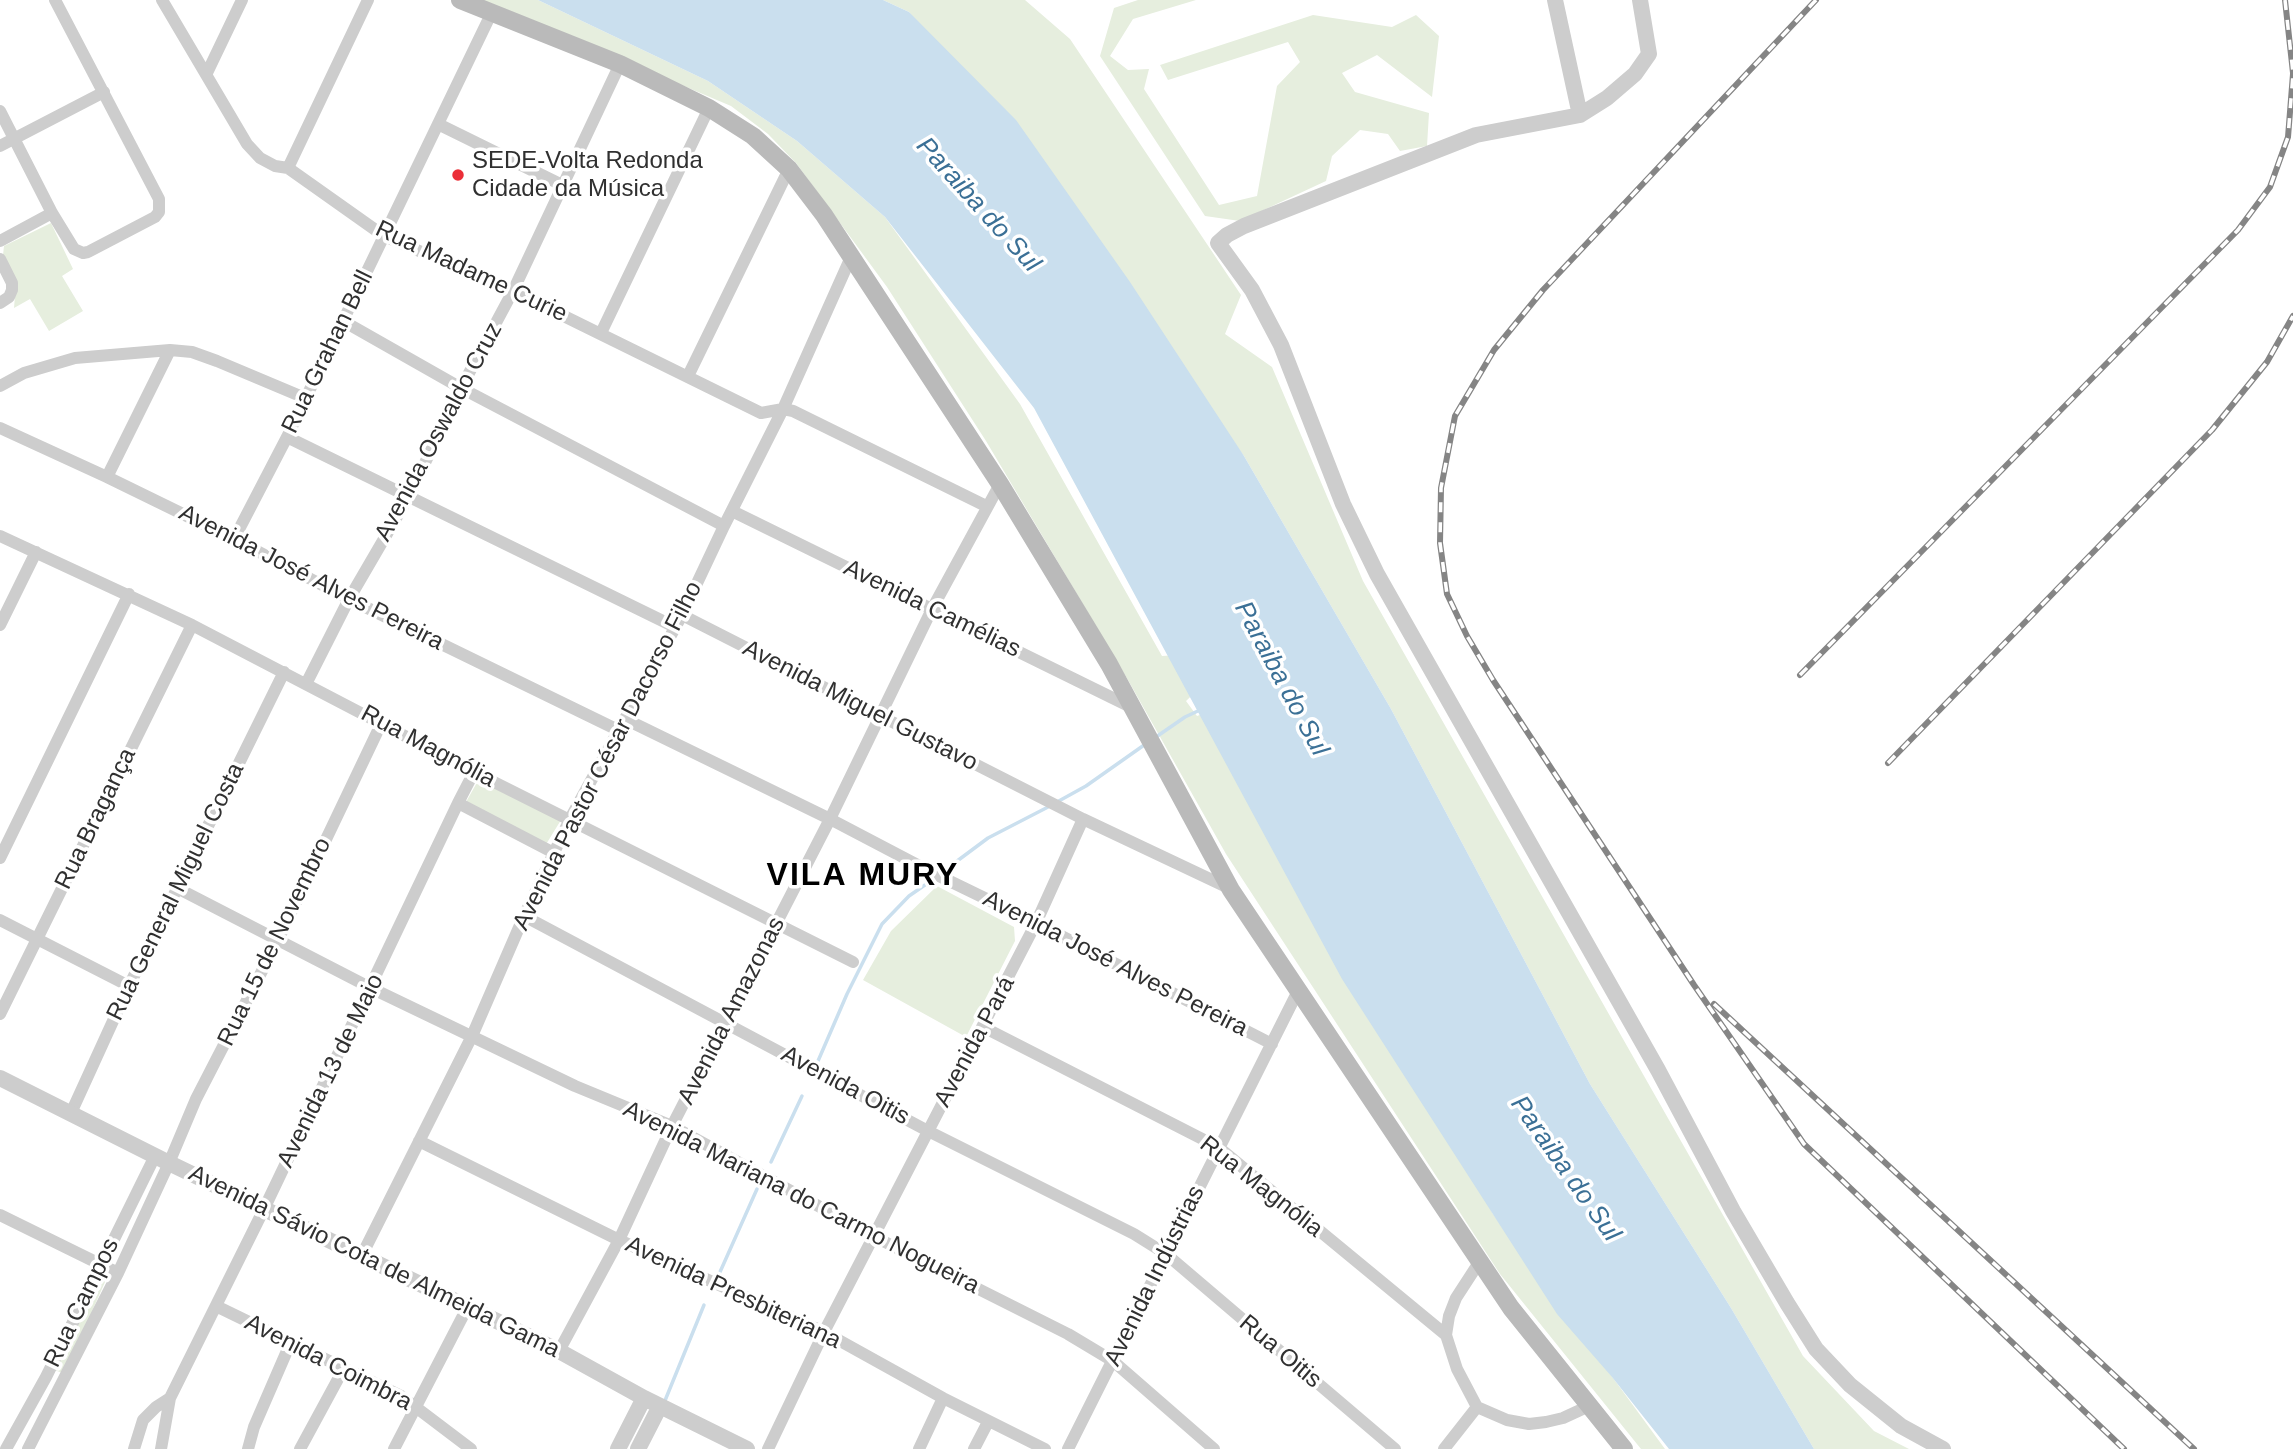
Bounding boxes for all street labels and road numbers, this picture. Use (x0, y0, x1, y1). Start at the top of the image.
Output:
street label: Rua Madame Curie (371, 215, 571, 329)
street label: Rua Grahan Bell (276, 266, 380, 438)
street label: Avenida Oswaldo Cruz (369, 318, 509, 546)
street label: Avenida José Alves Pereira (174, 499, 448, 657)
street label: Avenida Camélias (839, 554, 1025, 664)
street label: Avenida Pastor César Dacorso Filho (507, 577, 709, 935)
street label: Avenida Miguel Gustavo (738, 634, 982, 778)
street label: Rua Magnólia (356, 700, 500, 794)
street label: Rua Bragança (49, 744, 143, 894)
street label: Rua General Miguel Costa (101, 759, 251, 1025)
street label: Rua 15 de Novembro (212, 833, 338, 1051)
street label: Avenida José Alves Pereira (978, 885, 1252, 1043)
street label: Avenida Amazonas (672, 913, 792, 1109)
street label: Avenida 13 de Maio (272, 970, 390, 1172)
street label: Avenida Pará (929, 972, 1021, 1112)
street label: Avenida Oitis (776, 1040, 914, 1132)
street label: Avenida Mariana do Carmo Nogueira (618, 1095, 984, 1301)
street label: Rua Magnólia (1194, 1130, 1328, 1244)
street label: Avenida Sávio Cota de Almeida Gama (184, 1159, 564, 1365)
street label: Avenida Indústrias (1099, 1181, 1211, 1371)
street label: Avenida Presbiteriana (621, 1230, 845, 1356)
street label: Rua Campos (38, 1234, 126, 1372)
street label: Avenida Coimbra (240, 1308, 416, 1418)
street label: Rua Oitis (1233, 1309, 1327, 1395)

